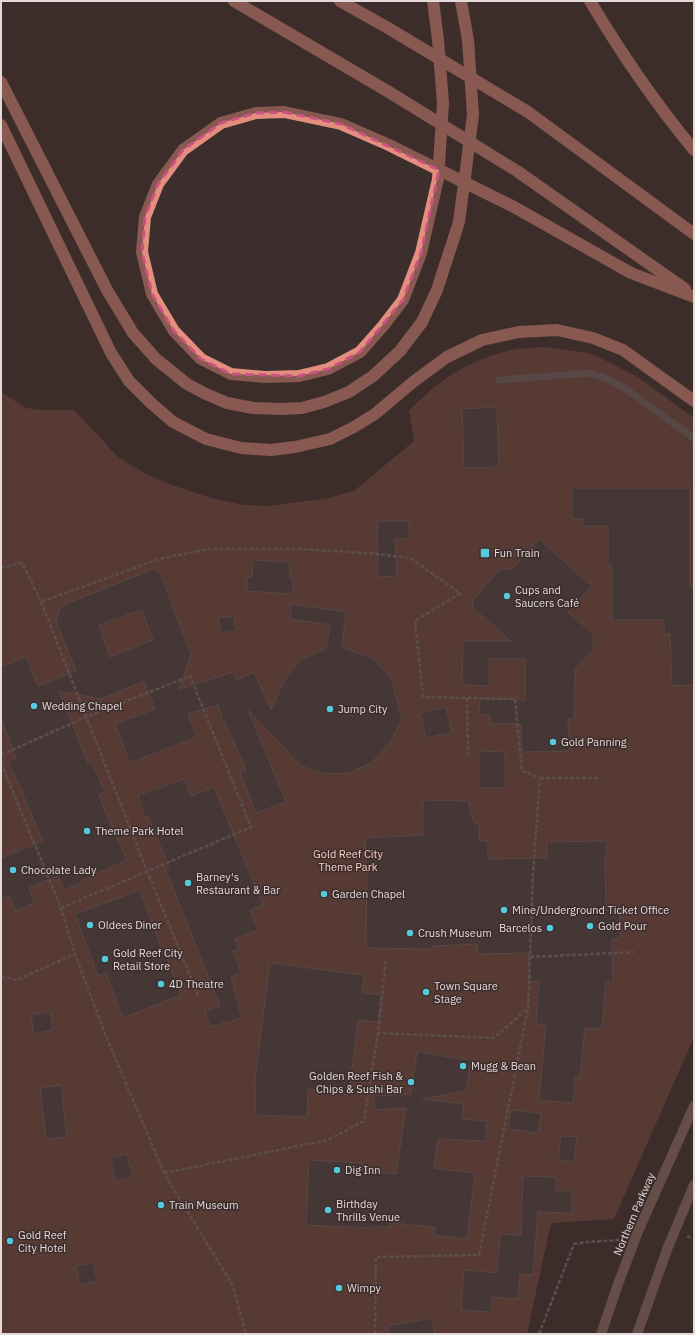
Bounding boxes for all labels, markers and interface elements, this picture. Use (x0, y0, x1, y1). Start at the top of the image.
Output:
place label: Fun Train (494, 546, 540, 560)
marker: Fun Train (479, 547, 491, 559)
place label: Cups and Saucers Café (515, 583, 579, 610)
marker: Cups and Saucers Café (502, 591, 512, 601)
place label: Wedding Chapel (42, 699, 122, 713)
marker: Wedding Chapel (29, 701, 39, 711)
place label: Jump City (338, 702, 388, 716)
marker: Jump City (325, 704, 335, 714)
place label: Gold Panning (561, 735, 627, 749)
marker: Gold Panning (548, 737, 558, 747)
place label: Theme Park Hotel (95, 824, 183, 838)
marker: Theme Park Hotel (82, 826, 92, 836)
park label: Gold Reef City Theme Park (313, 847, 383, 874)
place label: Chocolate Lady (21, 863, 97, 877)
marker: Chocolate Lady (8, 865, 18, 875)
place label: Barney's Restaurant & Bar (196, 870, 280, 897)
marker: Barney's Restaurant & Bar (183, 878, 193, 888)
place label: Garden Chapel (332, 887, 405, 901)
marker: Garden Chapel (319, 889, 329, 899)
place label: Mine/Underground Ticket Office (512, 903, 669, 917)
marker: Mine/Underground Ticket Office (499, 905, 509, 915)
place label: Oldees Diner (98, 918, 162, 932)
place label: Gold Pour (598, 919, 647, 933)
marker: Oldees Diner (85, 920, 95, 930)
place label: Barcelos (499, 921, 542, 935)
marker: Gold Pour (585, 921, 595, 931)
marker: Barcelos (545, 923, 555, 933)
place label: Crush Museum (418, 926, 492, 940)
marker: Crush Museum (405, 928, 415, 938)
place label: Gold Reef City Retail Store (113, 946, 183, 973)
marker: Gold Reef City Retail Store (100, 954, 110, 964)
place label: 4D Theatre (169, 977, 224, 991)
marker: 4D Theatre (156, 979, 166, 989)
place label: Town Square Stage (434, 979, 498, 1006)
marker: Town Square Stage (421, 987, 431, 997)
place label: Mugg & Bean (471, 1059, 536, 1073)
marker: Mugg & Bean (458, 1061, 468, 1071)
place label: Golden Reef Fish & Chips & Sushi Bar (309, 1069, 403, 1096)
marker: Golden Reef Fish & Chips & Sushi Bar (406, 1077, 416, 1087)
place label: Dig Inn (345, 1163, 380, 1177)
marker: Dig Inn (332, 1165, 342, 1175)
street label: Northern Parkway (610, 1170, 658, 1258)
place label: Birthday Thrills Venue (336, 1197, 400, 1224)
place label: Train Museum (169, 1198, 239, 1212)
marker: Train Museum (156, 1200, 166, 1210)
marker: Birthday Thrills Venue (323, 1205, 333, 1215)
place label: Gold Reef City Hotel (18, 1228, 67, 1255)
marker: Gold Reef City Hotel (5, 1236, 15, 1246)
place label: Wimpy (347, 1281, 381, 1295)
marker: Wimpy (334, 1283, 344, 1293)

